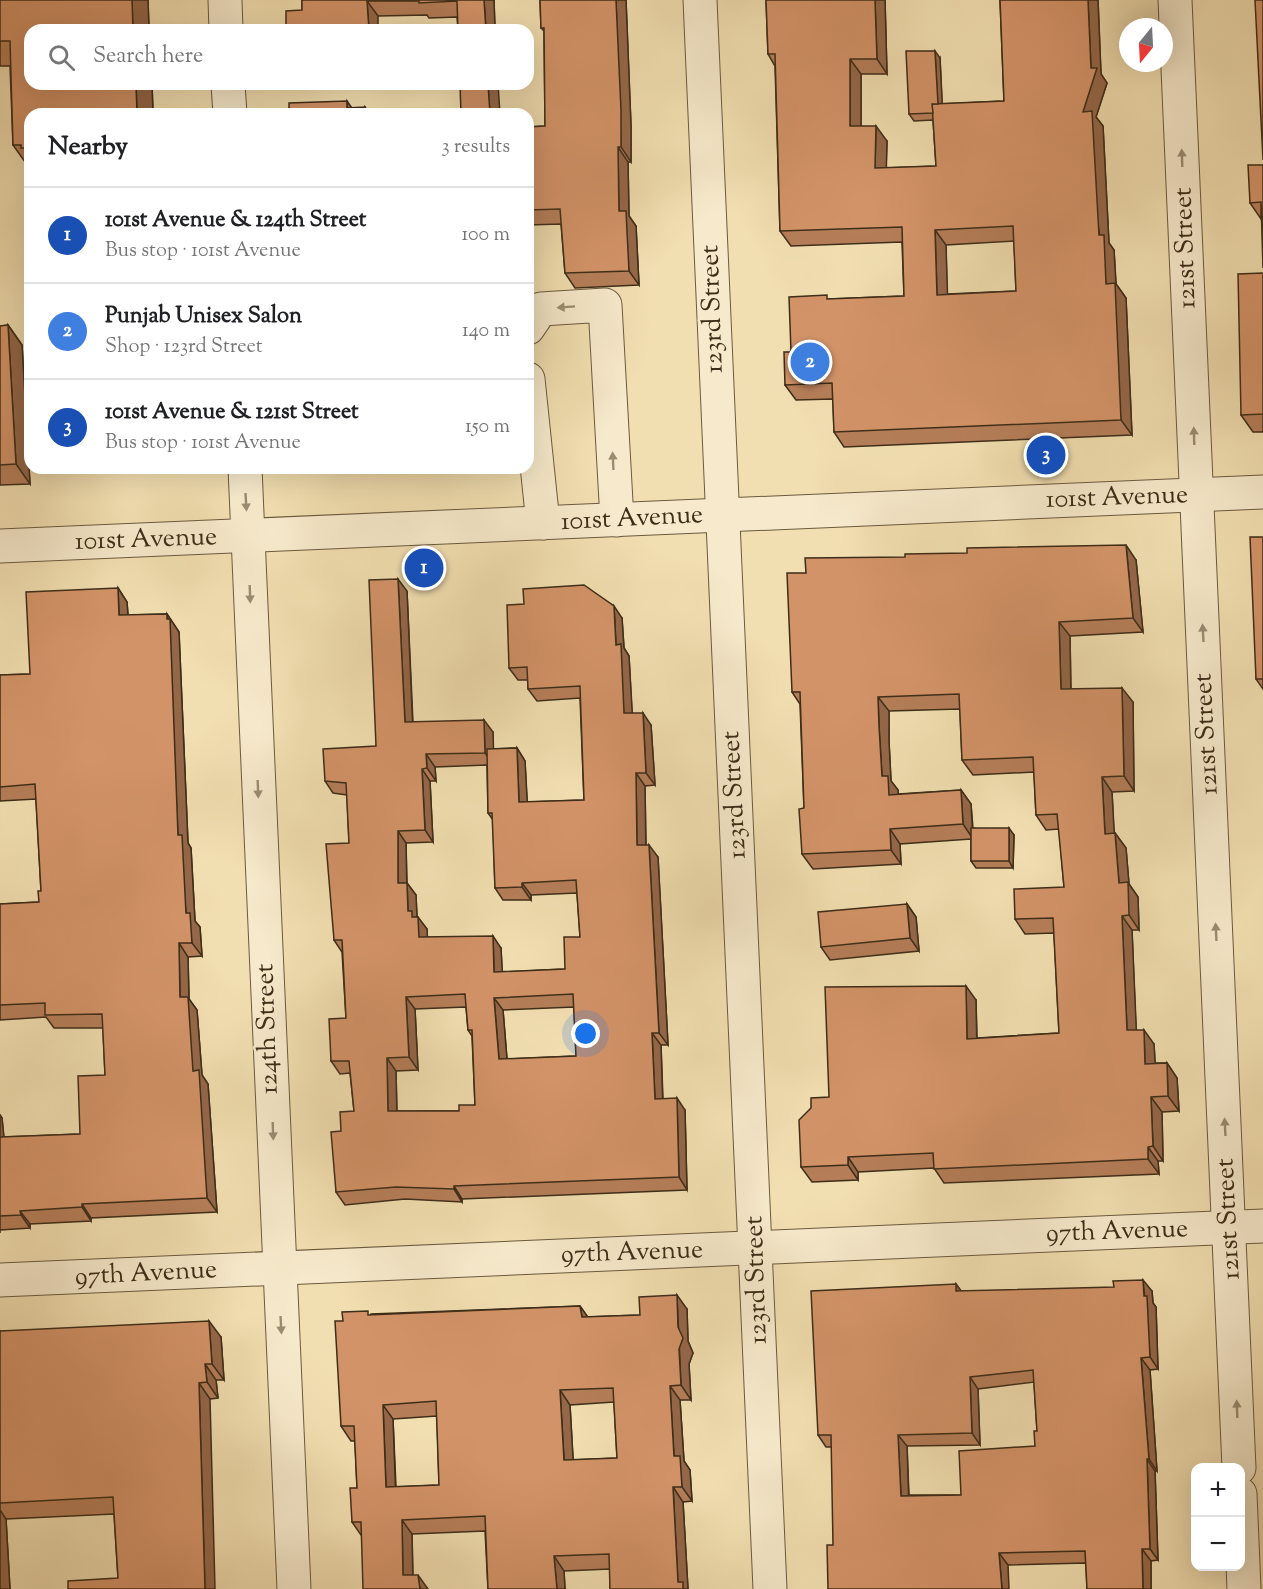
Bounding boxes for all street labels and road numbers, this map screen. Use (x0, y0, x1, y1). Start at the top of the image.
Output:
street label: 121st Street (1165, 186, 1207, 309)
street label: 123rd Street (692, 244, 734, 374)
street label: 101st Avenue (1045, 477, 1189, 519)
street label: 101st Avenue (560, 497, 704, 541)
street label: 101st Avenue (74, 519, 218, 561)
street label: 121st Street (1185, 672, 1229, 796)
street label: 123rd Street (713, 730, 757, 860)
street label: 124th Street (247, 963, 289, 1095)
street label: 121st Street (1207, 1157, 1251, 1281)
street label: 97th Avenue (1045, 1211, 1189, 1253)
street label: 123rd Street (736, 1215, 778, 1345)
street label: 97th Avenue (560, 1232, 704, 1274)
street label: 97th Avenue (74, 1252, 218, 1296)

